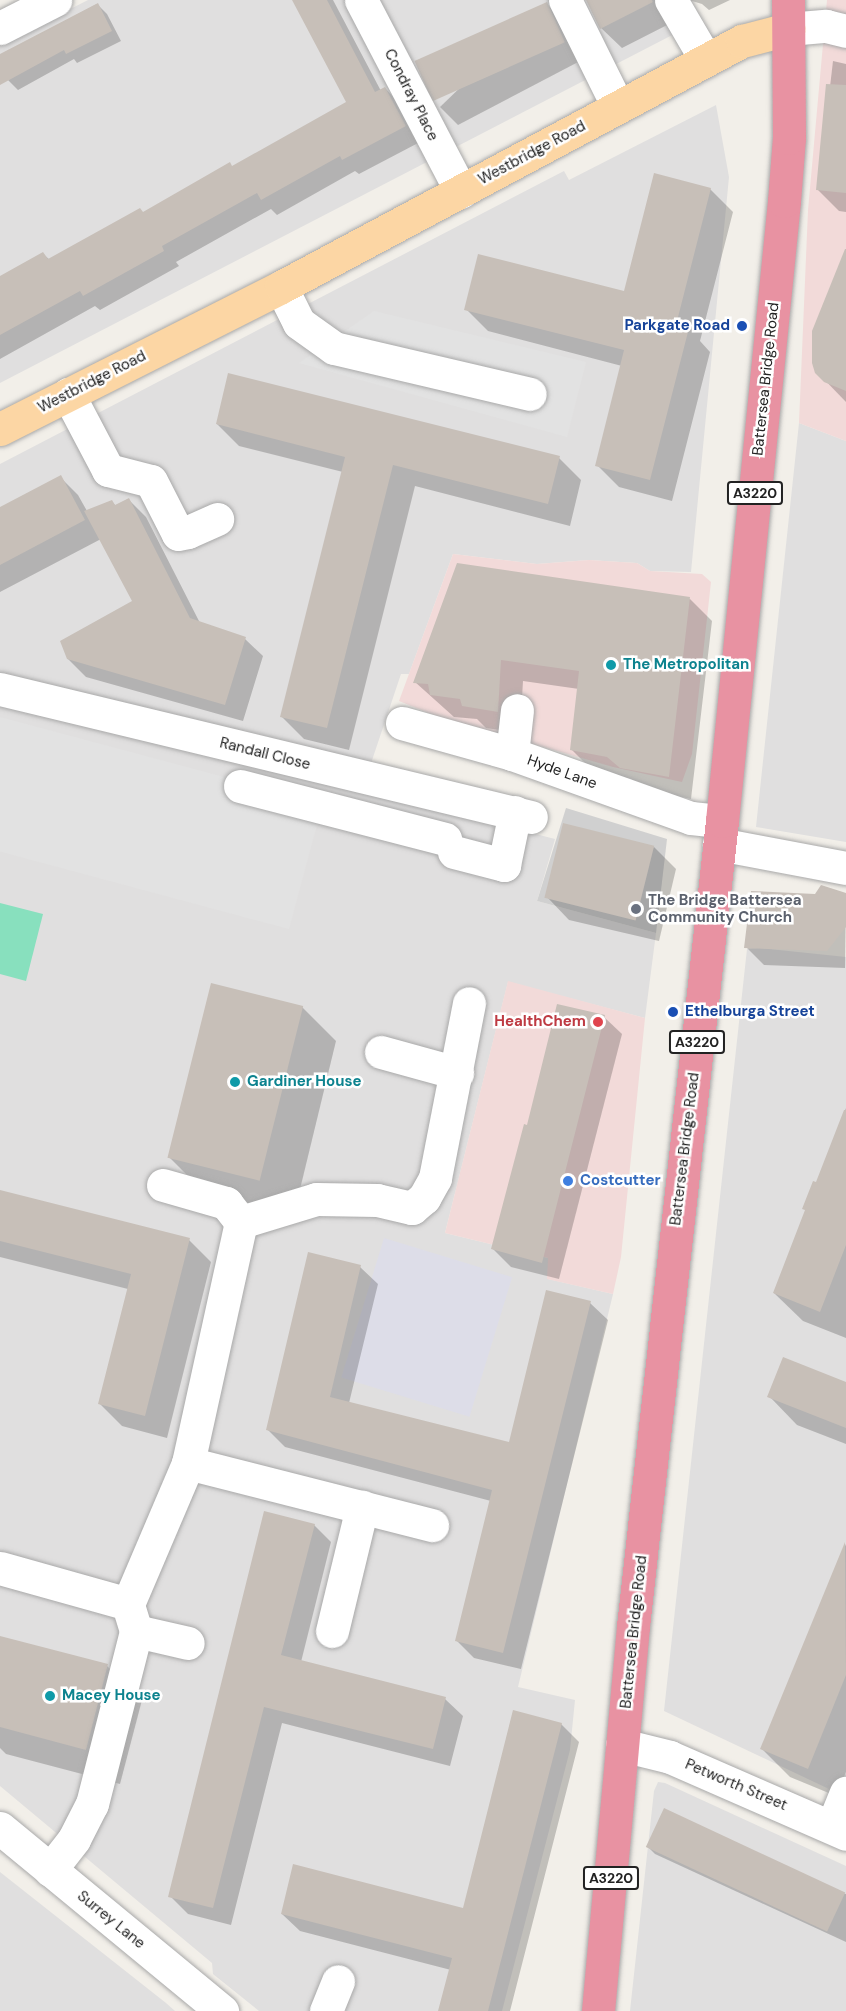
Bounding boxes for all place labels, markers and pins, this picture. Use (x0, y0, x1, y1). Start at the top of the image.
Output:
place label: Parkgate Road (624, 317, 730, 335)
marker: Parkgate Road (735, 319, 749, 333)
place label: The Metropolitan (623, 656, 749, 674)
marker: The Metropolitan (604, 658, 618, 672)
place label: The Bridge Battersea Community Church (648, 891, 802, 926)
marker: The Bridge Battersea Community Church (629, 902, 643, 916)
place label: Ethelburga Street (685, 1003, 815, 1021)
marker: Ethelburga Street (666, 1005, 680, 1019)
place label: HealthChem (494, 1013, 586, 1031)
marker: HealthChem (591, 1015, 605, 1029)
place label: Gardiner House (247, 1073, 361, 1091)
marker: Gardiner House (228, 1075, 242, 1089)
place label: Costcutter (580, 1172, 661, 1190)
marker: Costcutter (561, 1174, 575, 1188)
place label: Macey House (62, 1687, 161, 1705)
marker: Macey House (43, 1689, 57, 1703)

